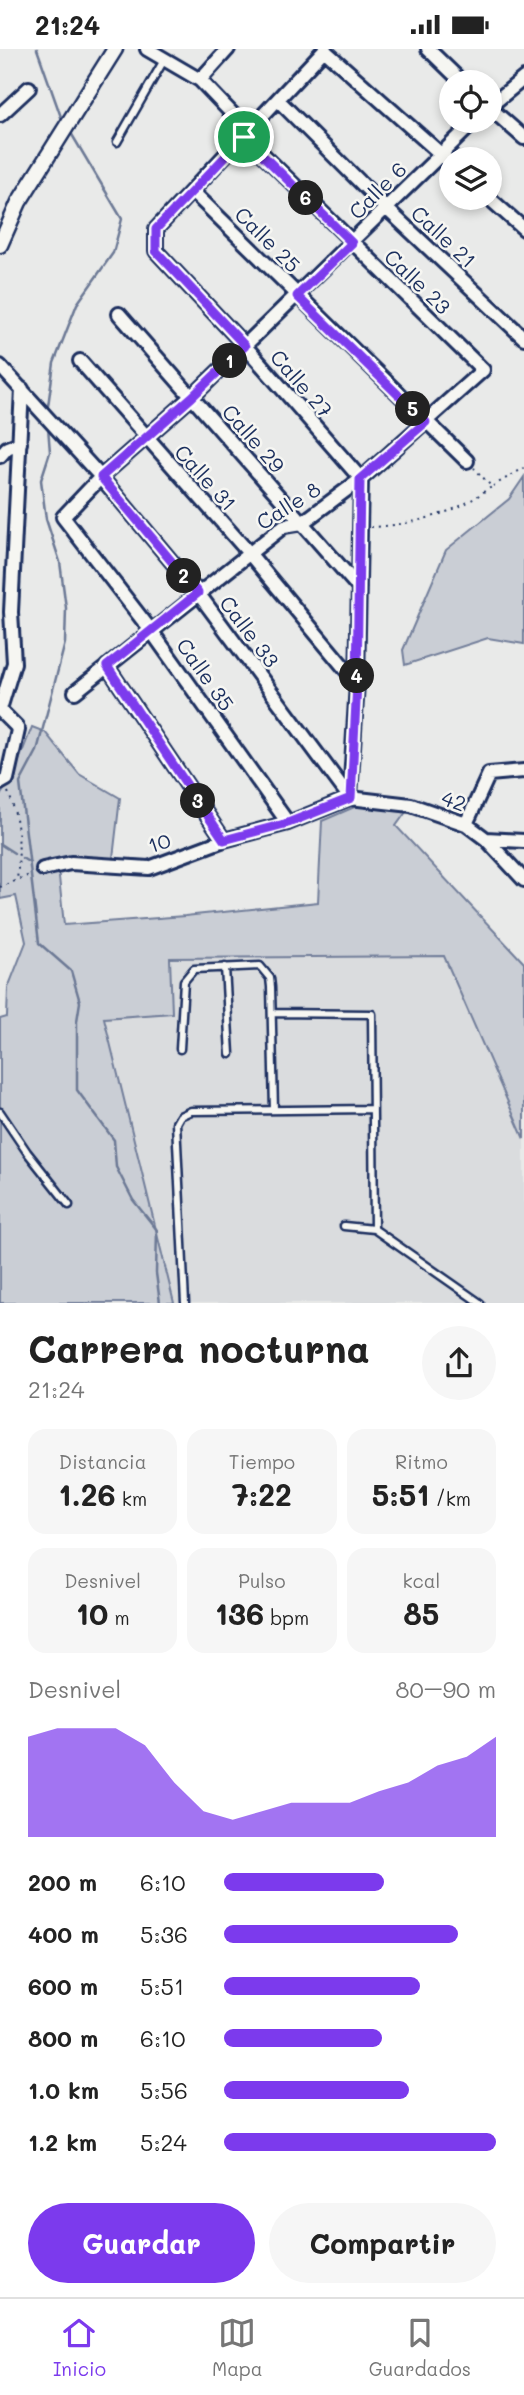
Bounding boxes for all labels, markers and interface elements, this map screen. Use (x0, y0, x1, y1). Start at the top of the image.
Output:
text: 21:24 (35, 8, 100, 42)
map controls (439, 70, 502, 210)
button: locate (439, 70, 502, 133)
pin (214, 107, 274, 167)
icon: arrive (225, 118, 263, 156)
button: layers (439, 147, 502, 210)
street label: Calle 6 (342, 155, 412, 225)
pin: 6 (288, 181, 324, 215)
text: 6 (300, 185, 311, 210)
street label: Calle 21 (406, 199, 482, 273)
street label: Calle 25 (229, 200, 307, 278)
street label: Calle 23 (379, 243, 457, 319)
pin: 1 (212, 343, 247, 379)
street label: Calle 27 (265, 343, 339, 423)
text: 1 (225, 348, 234, 373)
pin: 5 (396, 391, 430, 427)
text: 5 (407, 396, 418, 421)
street label: Calle 29 (217, 398, 291, 478)
street label: Calle 31 (169, 438, 243, 516)
street label: Calle 8 (251, 475, 325, 535)
pin: 2 (166, 559, 202, 593)
text: 2 (178, 563, 189, 588)
street label: Calle 33 (214, 590, 286, 672)
street label: Calle 35 (171, 632, 241, 716)
pin: 4 (340, 659, 374, 693)
text: 4 (350, 663, 363, 688)
pin: 3 (180, 783, 216, 819)
street label: 42 (438, 783, 470, 817)
text: 3 (192, 788, 203, 813)
street label: 10 (144, 826, 174, 858)
text: Carrera nocturna (28, 1323, 370, 1373)
button: share (422, 1326, 496, 1400)
text: 21:24 (28, 1374, 85, 1404)
text: Distancia (59, 1449, 146, 1474)
text: Tiempo (229, 1449, 295, 1474)
text: Ritmo (395, 1449, 448, 1474)
text: 1.26 (58, 1474, 116, 1514)
text: 7:22 (232, 1474, 292, 1514)
text: 5:51 (372, 1474, 430, 1514)
text: km (116, 1486, 147, 1511)
text: /km (430, 1486, 471, 1511)
text: Desnivel (64, 1568, 141, 1593)
text: Pulso (238, 1568, 286, 1593)
text: kcal (402, 1568, 440, 1593)
text: 10 (76, 1593, 108, 1633)
text: 136 (215, 1593, 264, 1633)
text: 85 (403, 1593, 439, 1633)
text: m (108, 1605, 130, 1630)
text: bpm (264, 1605, 309, 1630)
text: Desnivel (28, 1674, 121, 1704)
text: 80–90 m (396, 1674, 496, 1704)
text: 200 m (28, 1867, 97, 1897)
text: 6:10 (140, 1867, 186, 1897)
text: 400 m (28, 1919, 99, 1949)
text: 5:36 (140, 1919, 188, 1949)
text: 600 m (28, 1971, 98, 2001)
text: 5:51 (140, 1971, 184, 2001)
text: 800 m (28, 2023, 98, 2053)
text: 6:10 (140, 2023, 186, 2053)
text: 1.0 km (28, 2075, 99, 2105)
text: 5:56 (140, 2075, 188, 2105)
text: 1.2 km (28, 2127, 97, 2157)
text: 5:24 (140, 2127, 187, 2157)
button: Guardar (28, 2203, 255, 2283)
button: Compartir (269, 2203, 496, 2283)
tab: Inicio (53, 2314, 106, 2381)
tab: Mapa (212, 2314, 263, 2381)
tab: Guardados (369, 2314, 471, 2381)

